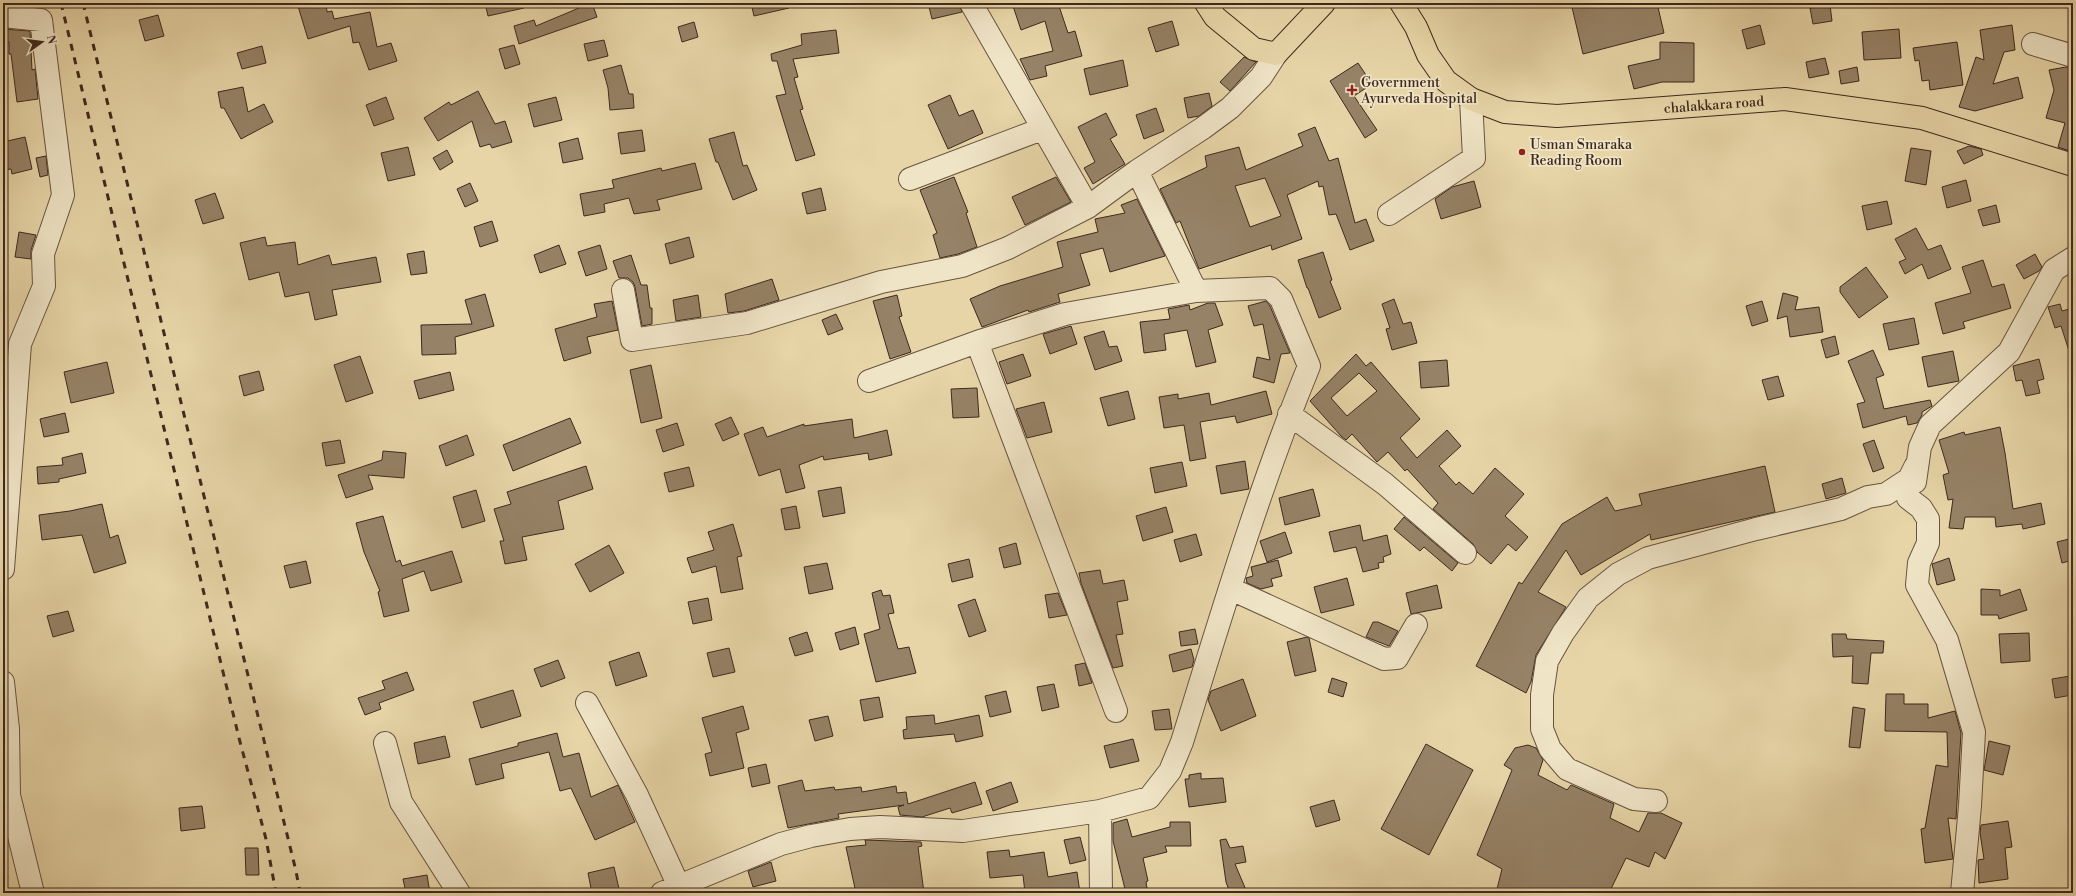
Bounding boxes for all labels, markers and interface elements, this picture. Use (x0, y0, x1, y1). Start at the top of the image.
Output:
north arrow (22, 22, 62, 62)
text: N (43, 34, 59, 46)
place label: Government Ayurveda Hospital (1360, 74, 1477, 108)
marker: Government Ayurveda Hospital (1346, 84, 1358, 96)
street label: chalakkara road (1663, 93, 1765, 118)
place label: Usman Smaraka Reading Room (1530, 136, 1633, 170)
marker: Usman Smaraka Reading Room (1517, 147, 1527, 157)

